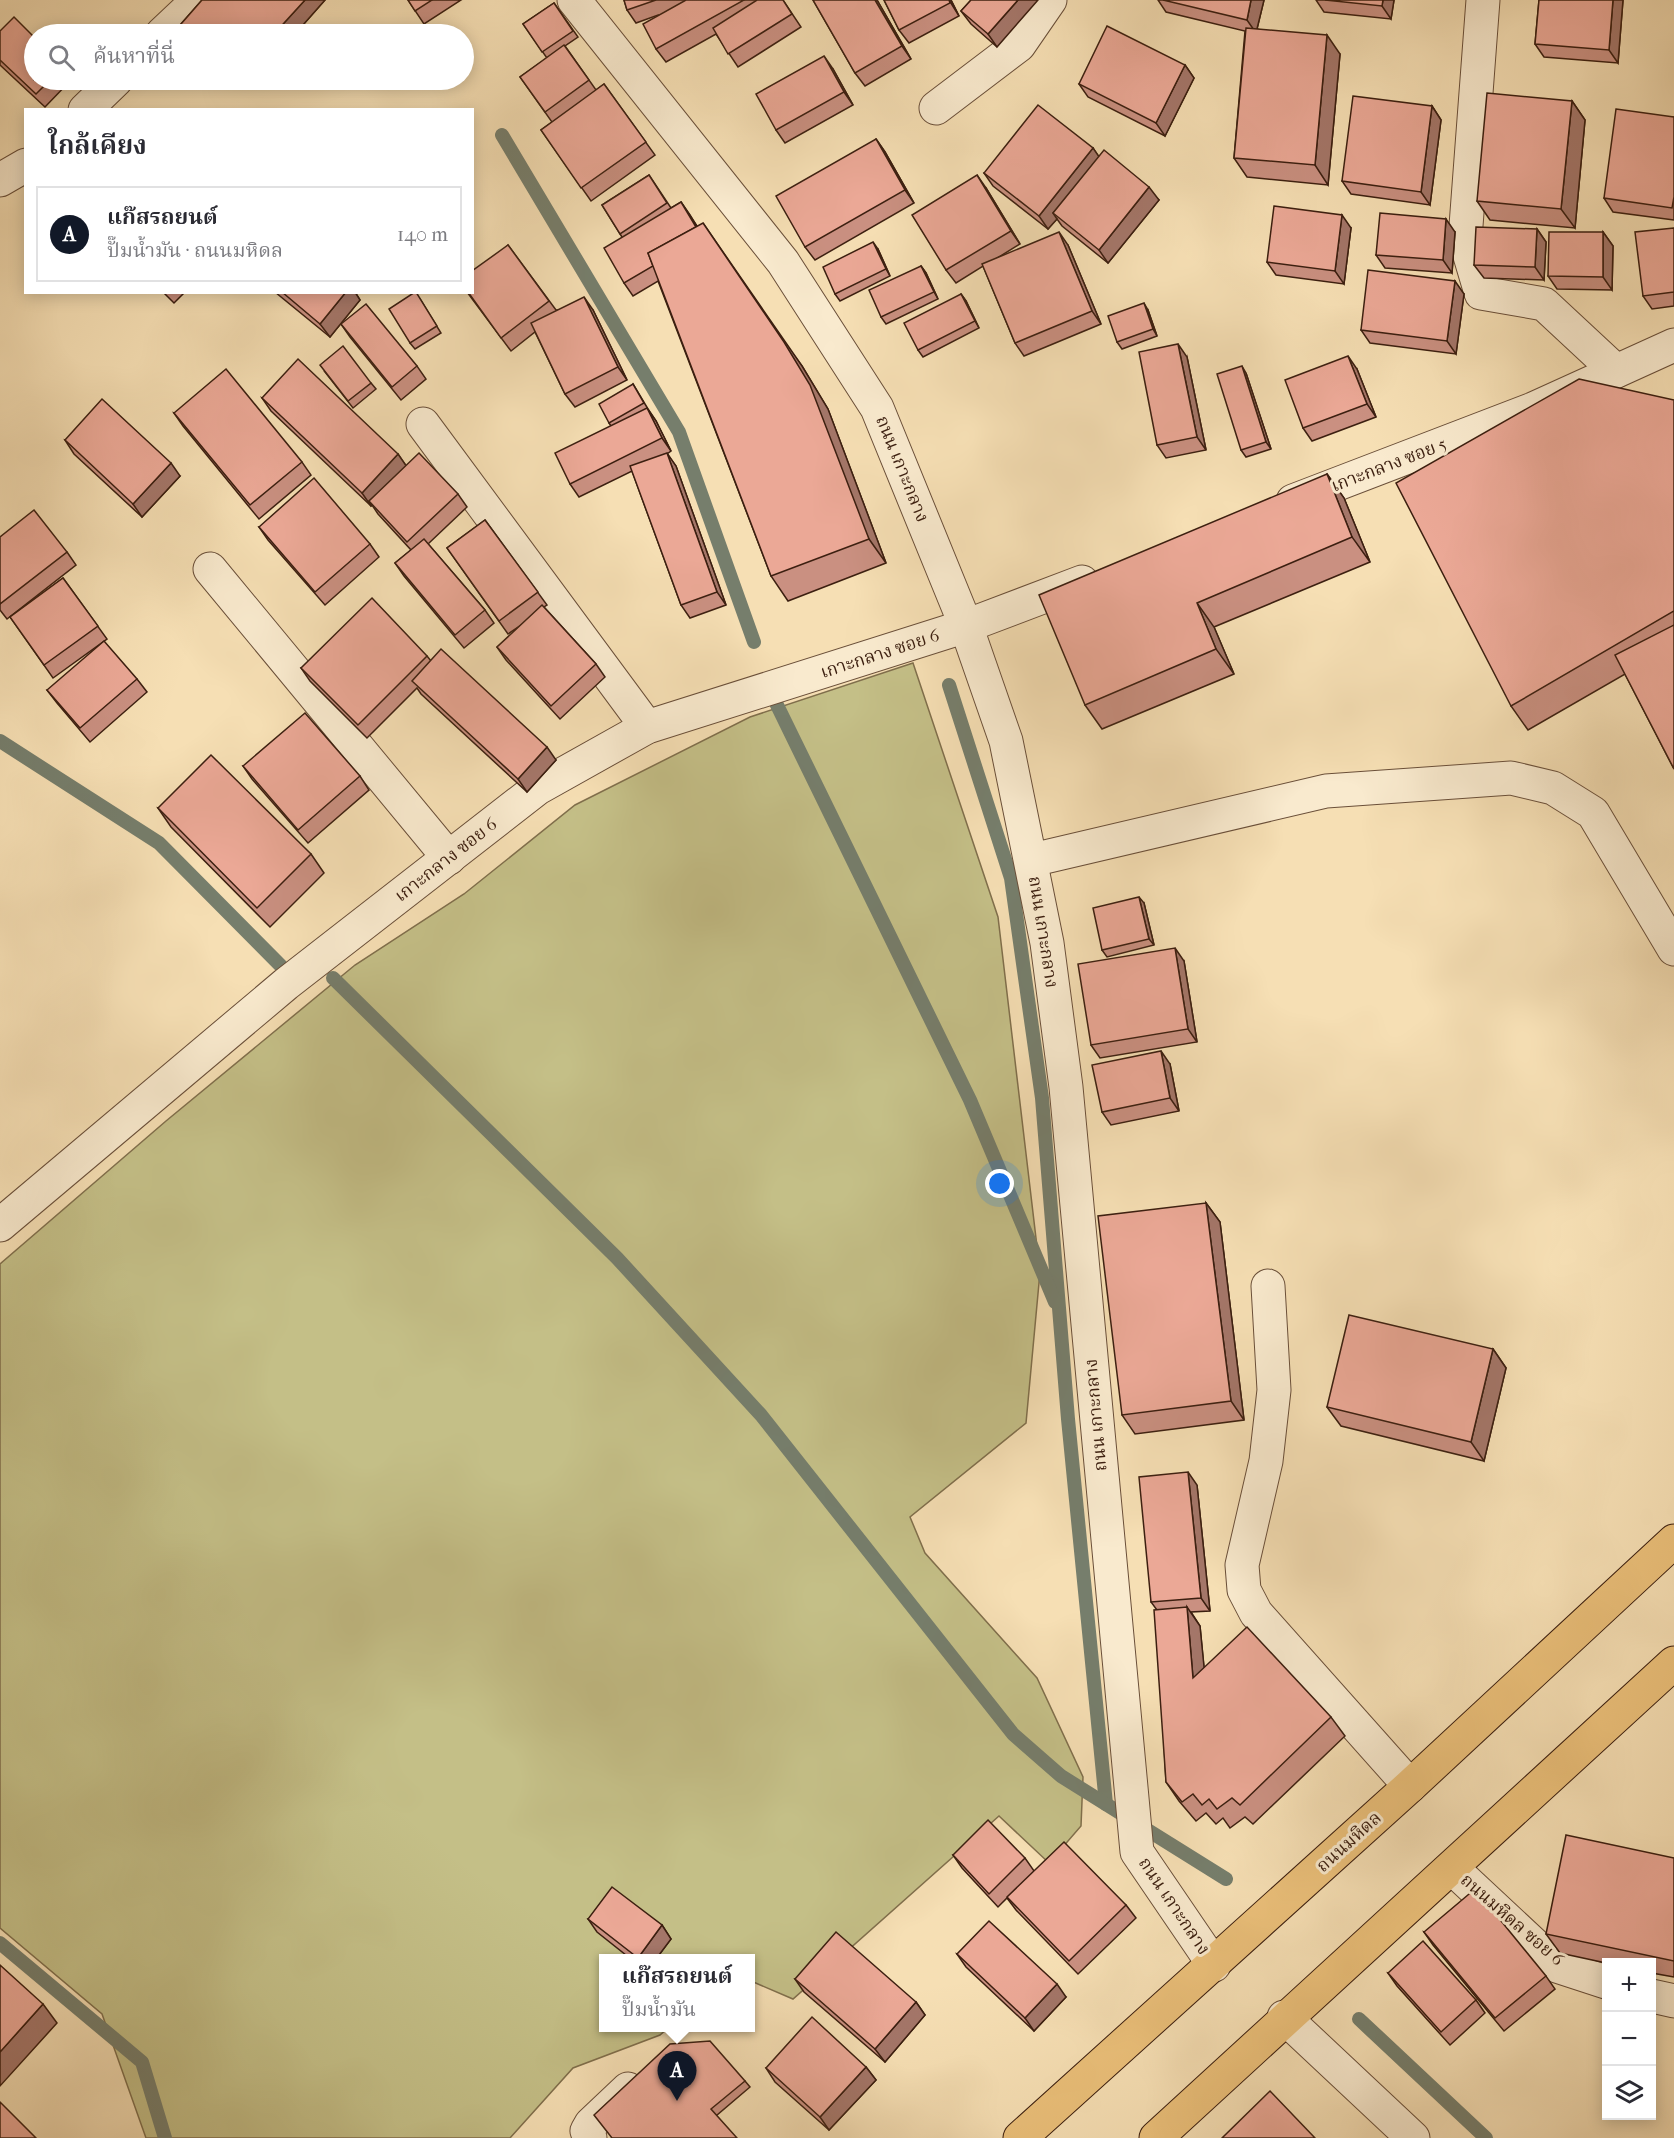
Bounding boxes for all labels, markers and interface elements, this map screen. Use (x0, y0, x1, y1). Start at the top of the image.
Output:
search box (24, 24, 474, 90)
icon: search (45, 41, 78, 74)
text: ค้นหาที่นี่ (93, 43, 175, 69)
text: ใกล้เคียง (48, 130, 147, 161)
text: แก๊สรถยนต์ (107, 204, 218, 230)
text: A (63, 223, 76, 246)
text: 140 m (397, 223, 448, 246)
text: ปั๊มน้ำมัน · ถนนมหิดล (107, 239, 283, 262)
street label: ถนน เกาะกลาง (871, 413, 933, 525)
street label: เกาะกลาง ซอย 5 (1328, 433, 1450, 497)
street label: เกาะกลาง ซอย 6 (818, 625, 942, 683)
street label: เกาะกลาง ซอย 6 (391, 813, 501, 906)
street label: ถนน เกาะกลาง (1024, 875, 1062, 989)
your location (985, 1169, 1014, 1198)
street label: ถนน เกาะกลาง (1081, 1358, 1111, 1472)
street label: ถนนมหิดล (1312, 1807, 1386, 1877)
street label: ถนน เกาะกลาง (1134, 1853, 1214, 1959)
street label: ถนนมหิดล ซอย 6 (1456, 1870, 1568, 1971)
popup (599, 1954, 755, 2032)
map controls (1602, 1958, 1656, 2120)
button: + (1602, 1958, 1656, 2012)
text: แก๊สรถยนต์ (622, 1963, 732, 1989)
text: ปั๊มน้ำมัน (622, 1998, 696, 2021)
button: − (1602, 2012, 1656, 2066)
pin: A (658, 2052, 696, 2101)
button: layers (1602, 2066, 1656, 2120)

